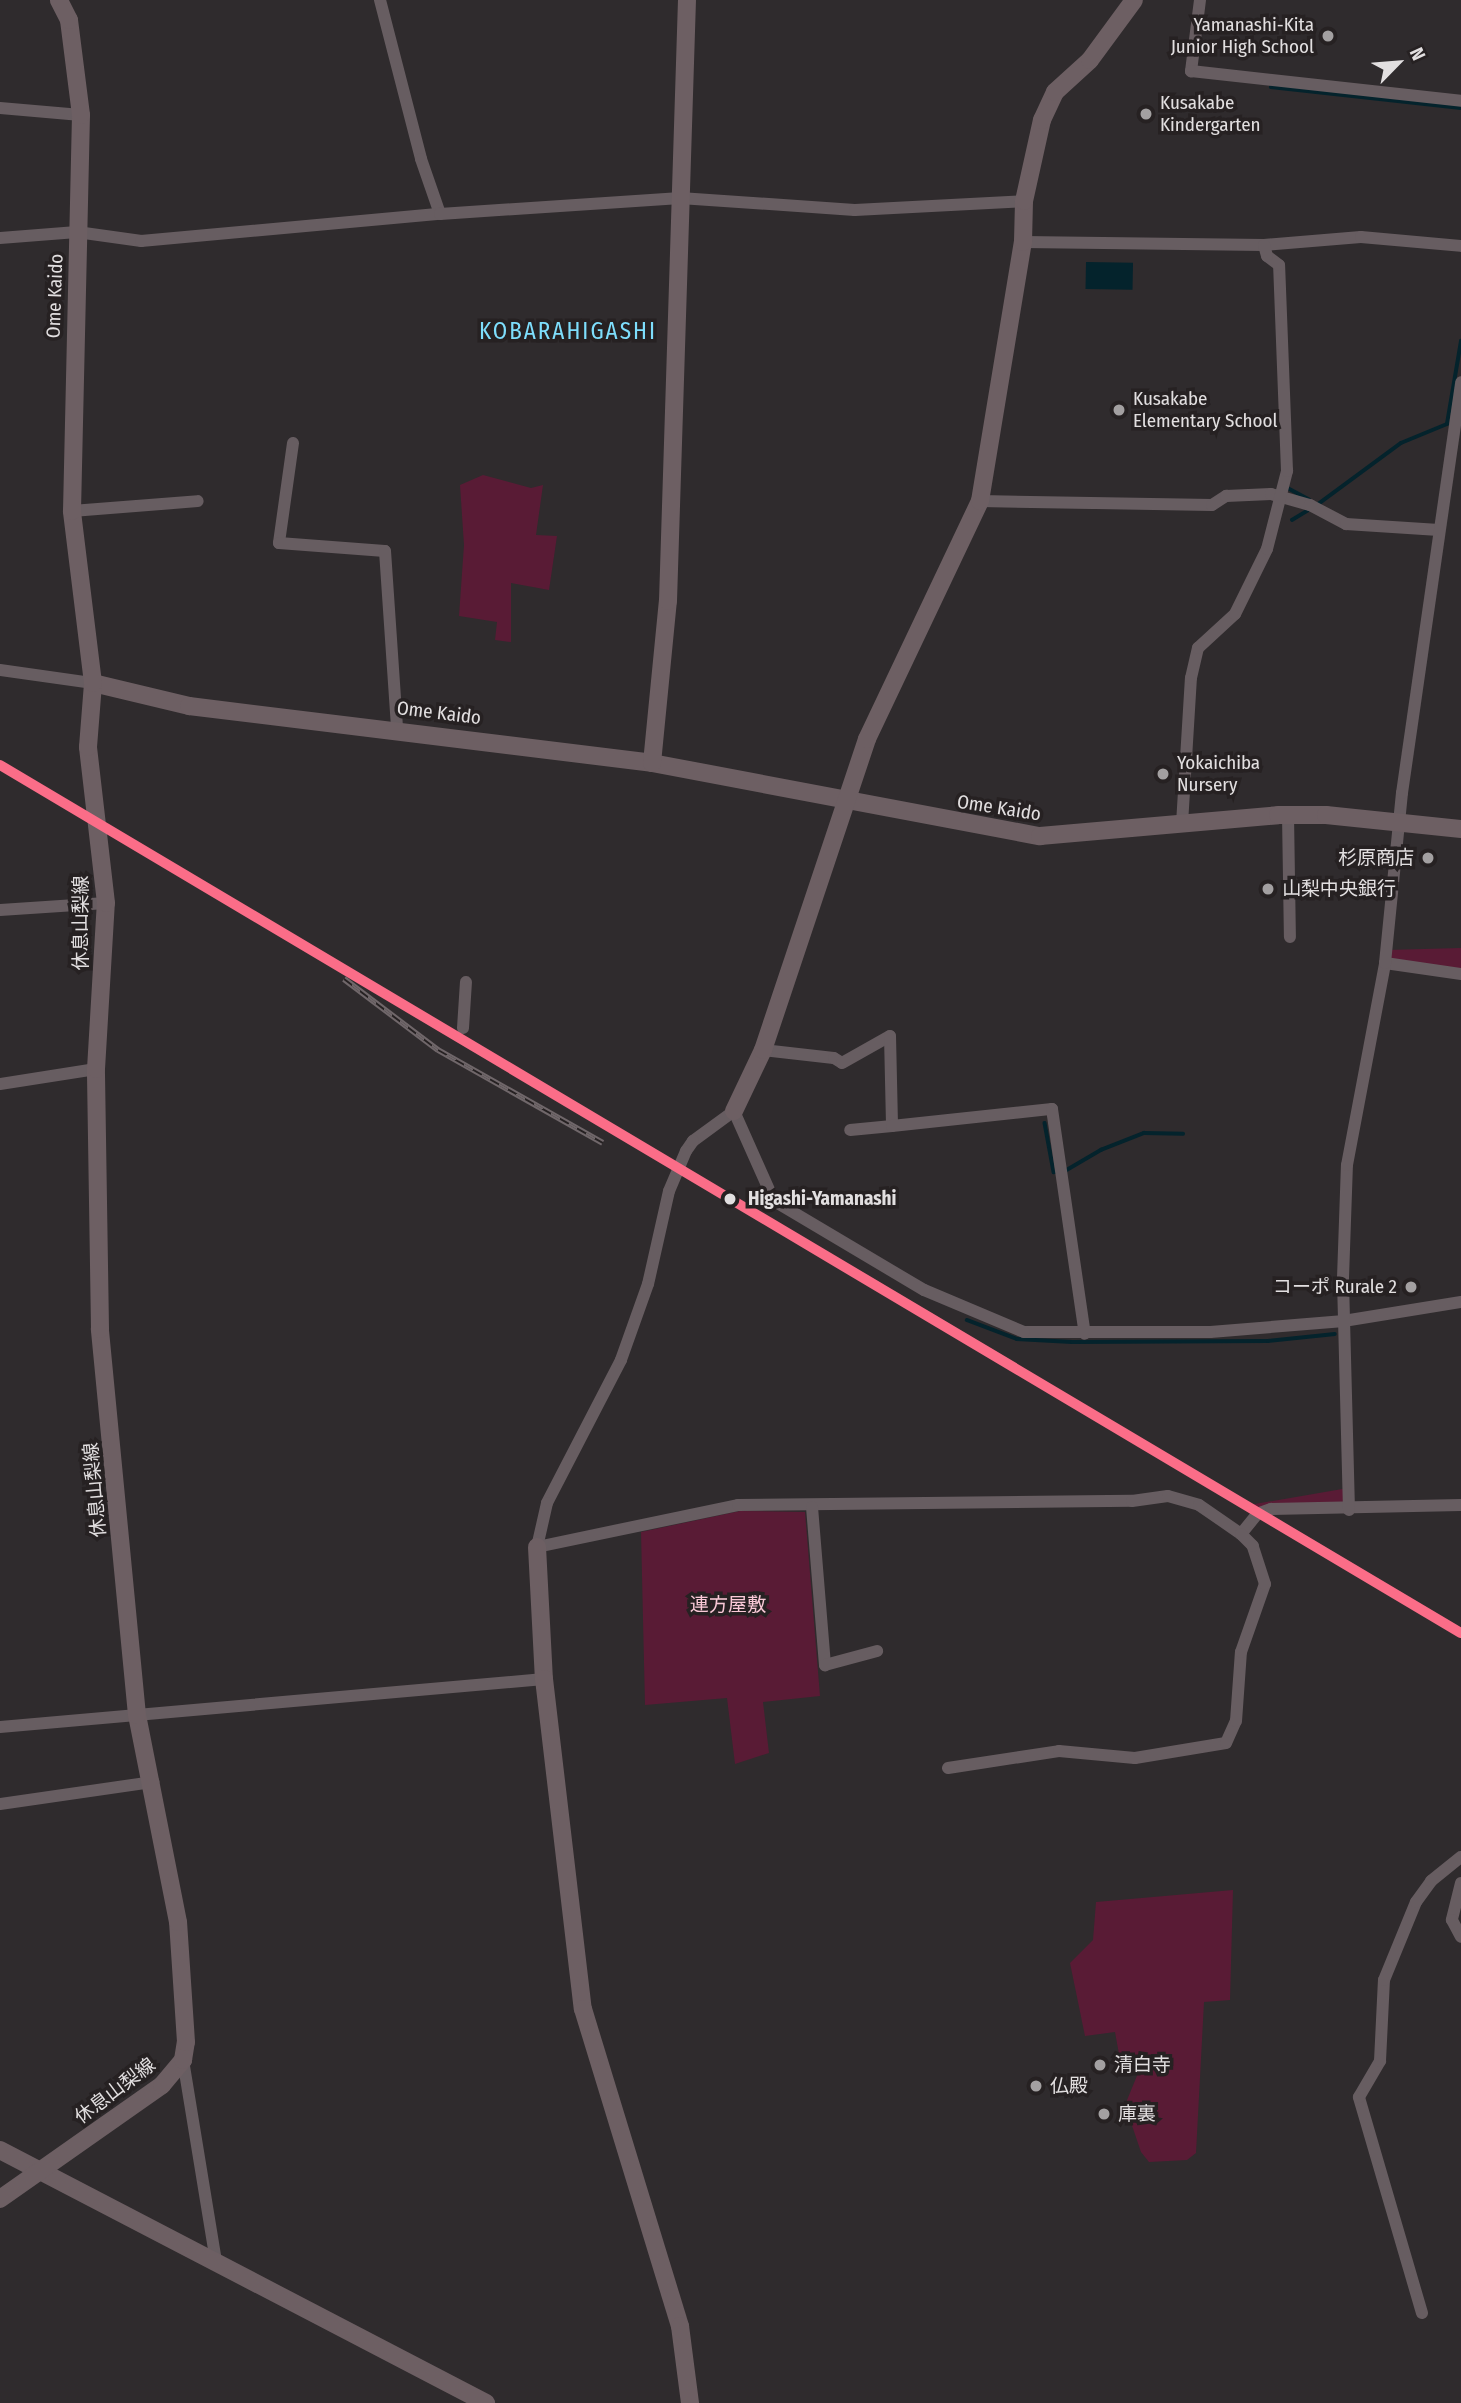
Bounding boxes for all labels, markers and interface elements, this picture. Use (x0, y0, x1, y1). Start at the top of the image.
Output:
place label: Yamanashi-Kita Junior High School (1171, 14, 1314, 58)
marker: Yamanashi-Kita Junior High School (1320, 28, 1336, 44)
north arrow (1363, 28, 1433, 98)
text: N (1405, 44, 1430, 64)
place label: Kusakabe Kindergarten (1160, 92, 1261, 136)
marker: Kusakabe Kindergarten (1138, 106, 1154, 122)
street label: Ome Kaido (42, 253, 68, 339)
district label: KOBARAHIGASHI (481, 317, 655, 345)
place label: Kusakabe Elementary School (1133, 388, 1278, 432)
marker: Kusakabe Elementary School (1111, 402, 1127, 418)
street label: Ome Kaido (396, 697, 482, 729)
place label: Yokaichiba Nursery (1177, 752, 1260, 796)
marker: Yokaichiba Nursery (1155, 766, 1171, 782)
street label: Ome Kaido (955, 790, 1043, 826)
place label: 杉原商店 (1338, 847, 1414, 869)
marker: 杉原商店 (1420, 850, 1436, 866)
street label: 休息山梨線 (70, 876, 92, 970)
place label: 山梨中央銀行 (1282, 878, 1396, 900)
marker: 山梨中央銀行 (1260, 881, 1276, 897)
marker: Higashi-Yamanashi (719, 1188, 741, 1210)
place label: Higashi-Yamanashi (748, 1188, 896, 1210)
place label: コーポ Rurale 2 (1273, 1276, 1397, 1298)
marker: コーポ Rurale 2 (1403, 1279, 1419, 1295)
street label: 休息山梨線 (80, 1442, 110, 1538)
park label: 連方屋敷 (690, 1594, 766, 1616)
street label: 休息山梨線 (70, 2053, 160, 2129)
place label: 清白寺 (1114, 2054, 1171, 2076)
marker: 清白寺 (1092, 2057, 1108, 2073)
place label: 仏殿 (1050, 2075, 1088, 2097)
marker: 仏殿 (1028, 2078, 1044, 2094)
place label: 庫裏 (1118, 2103, 1156, 2125)
marker: 庫裏 (1096, 2106, 1112, 2122)

